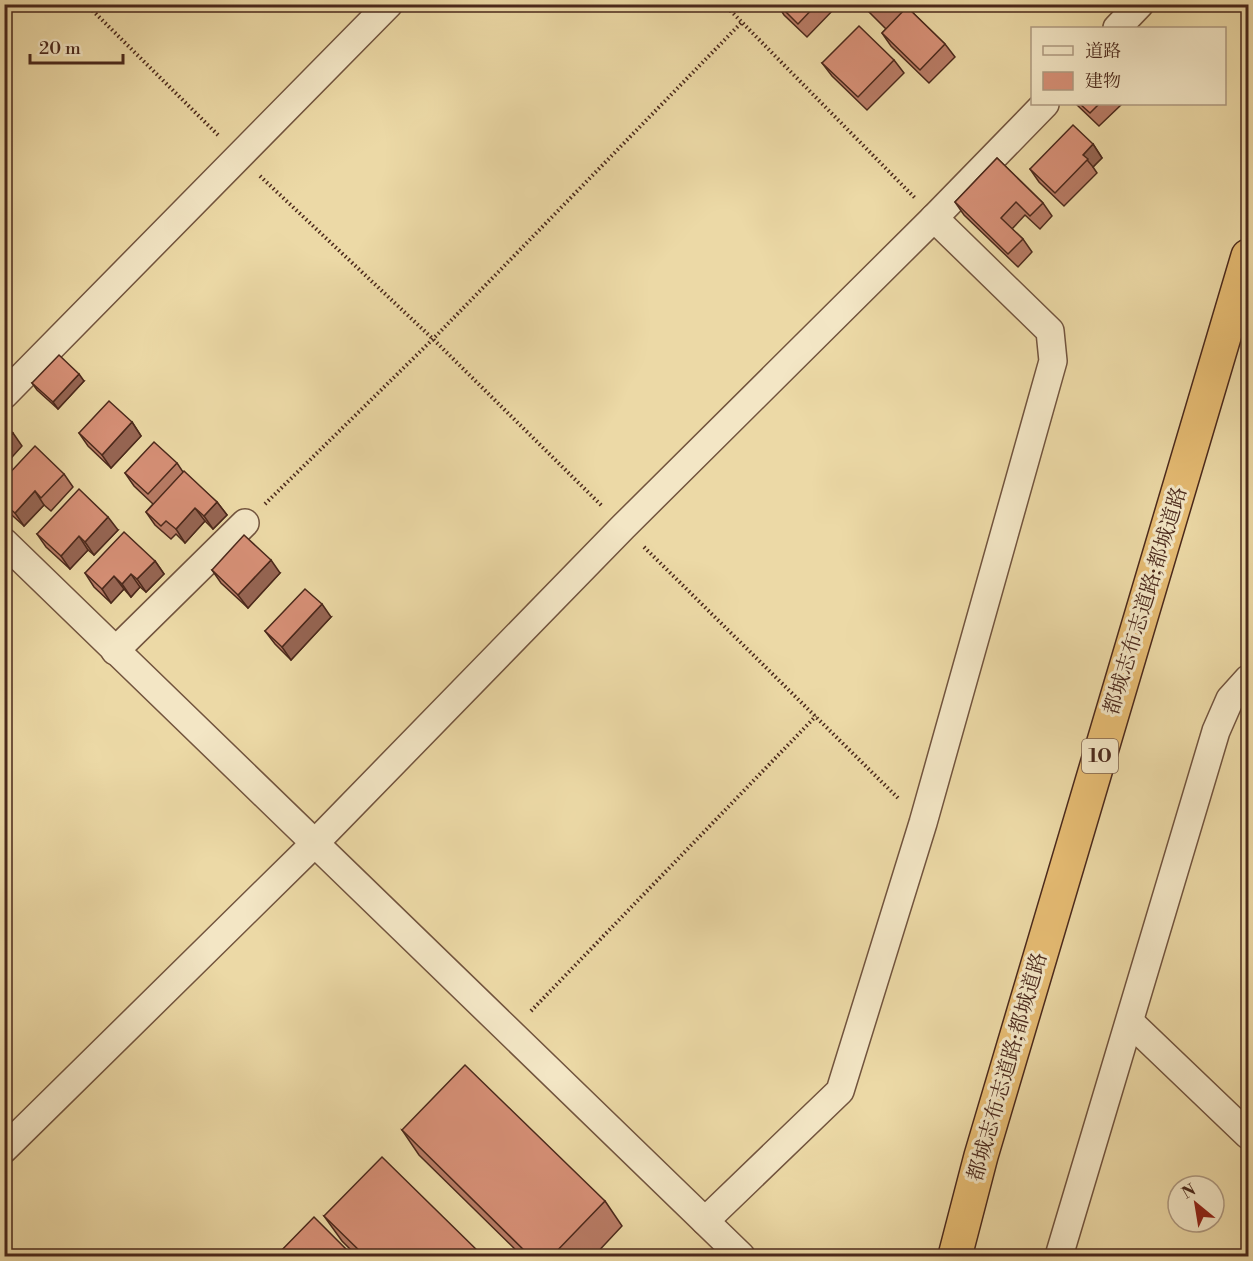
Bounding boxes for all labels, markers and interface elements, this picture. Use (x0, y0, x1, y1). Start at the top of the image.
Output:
scale bar (30, 27, 123, 65)
legend (1031, 27, 1226, 105)
text: 20 m (39, 37, 81, 60)
text: 道路 (1085, 40, 1121, 63)
text: 建物 (1085, 70, 1121, 93)
street label: 都城志布志道路;都城道路 (1099, 484, 1193, 718)
road number: 10 (1082, 739, 1118, 773)
street label: 都城志布志道路;都城道路 (963, 950, 1053, 1184)
north arrow (1166, 1174, 1226, 1234)
text: N (1179, 1180, 1200, 1204)

